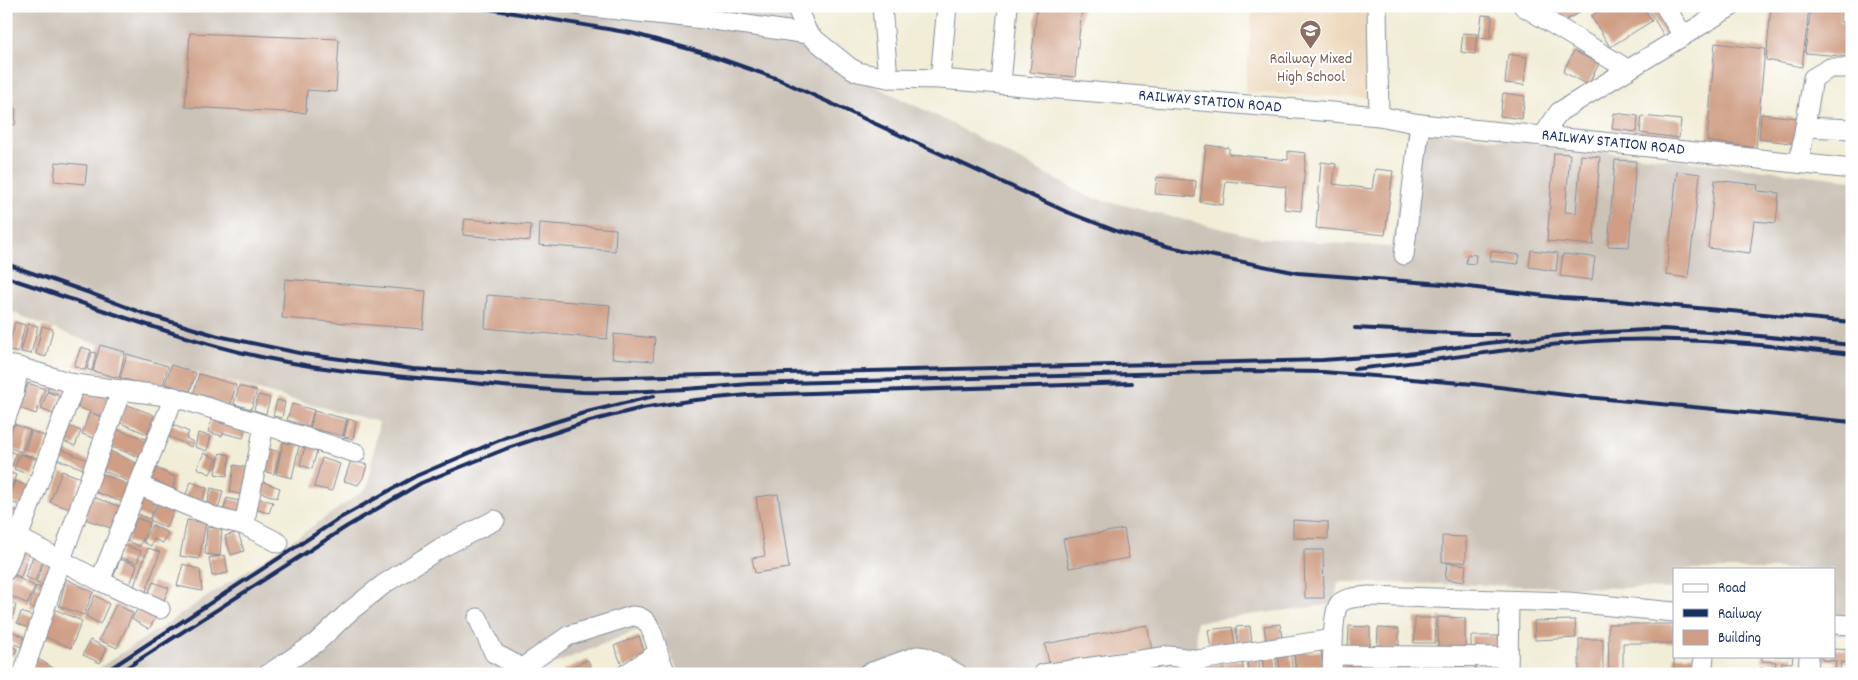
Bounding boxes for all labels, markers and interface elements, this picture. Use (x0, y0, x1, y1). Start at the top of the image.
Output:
school or university icon: Railway Mixed High School (1299, 18, 1323, 49)
place label: Railway Mixed High School (1270, 48, 1352, 89)
street label: RAILWAY STATION ROAD (1137, 84, 1283, 120)
street label: RAILWAY STATION ROAD (1540, 124, 1686, 162)
legend (1673, 568, 1836, 658)
text: Road (1718, 578, 1746, 600)
text: Railway (1718, 604, 1762, 626)
text: Building (1718, 628, 1761, 650)

